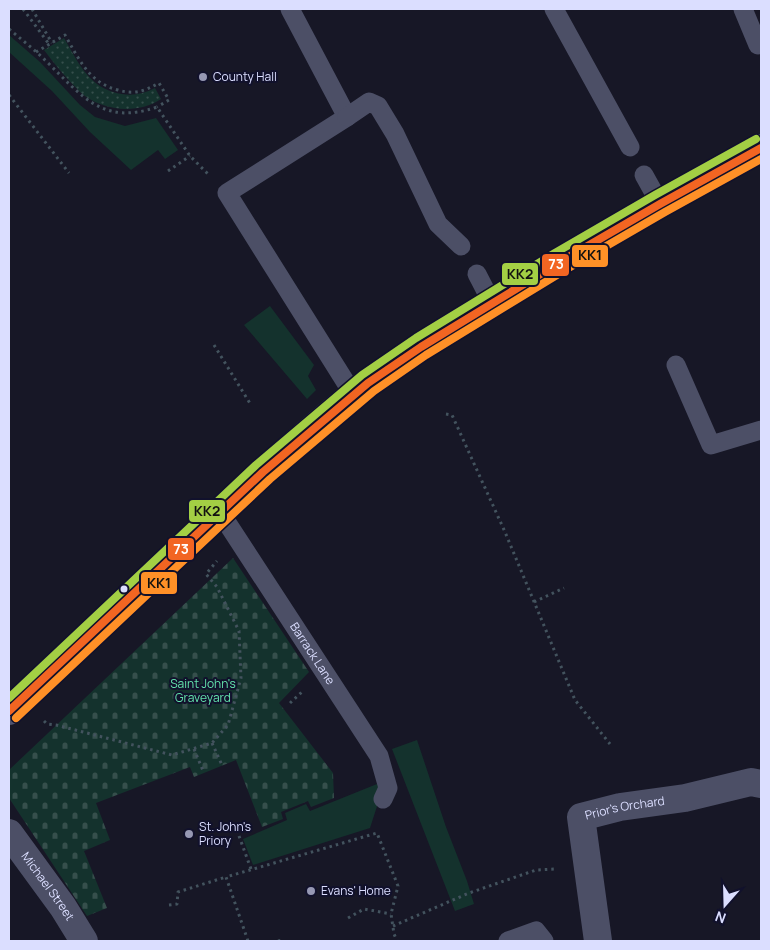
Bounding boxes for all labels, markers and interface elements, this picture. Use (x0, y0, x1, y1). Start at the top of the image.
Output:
place label: County Hall (213, 68, 277, 85)
marker: County Hall (197, 71, 209, 83)
line badge: KK1 (571, 244, 609, 268)
text: KK1 (578, 245, 602, 264)
line badge: 73 (541, 253, 570, 277)
text: 73 (548, 254, 564, 273)
line badge: KK2 (501, 262, 539, 286)
text: KK2 (507, 264, 533, 283)
line badge: KK2 (188, 499, 226, 523)
text: KK2 (194, 501, 220, 520)
line badge: 73 (167, 537, 195, 561)
text: 73 (173, 539, 189, 558)
line badge: KK1 (140, 571, 178, 595)
text: KK1 (147, 573, 171, 592)
unlabelled marker (119, 584, 129, 594)
street label: Barrack Lane (286, 619, 339, 688)
park label: Saint John's Graveyard (170, 675, 236, 706)
street label: Prior's Orchard (583, 792, 666, 824)
place label: St. John's Priory (199, 818, 251, 849)
marker: St. John's Priory (183, 828, 195, 840)
street label: Michael Street (18, 848, 79, 924)
north arrow (700, 880, 750, 930)
place label: Evans' Home (321, 882, 391, 899)
marker: Evans' Home (305, 885, 317, 897)
text: N (712, 907, 728, 928)

